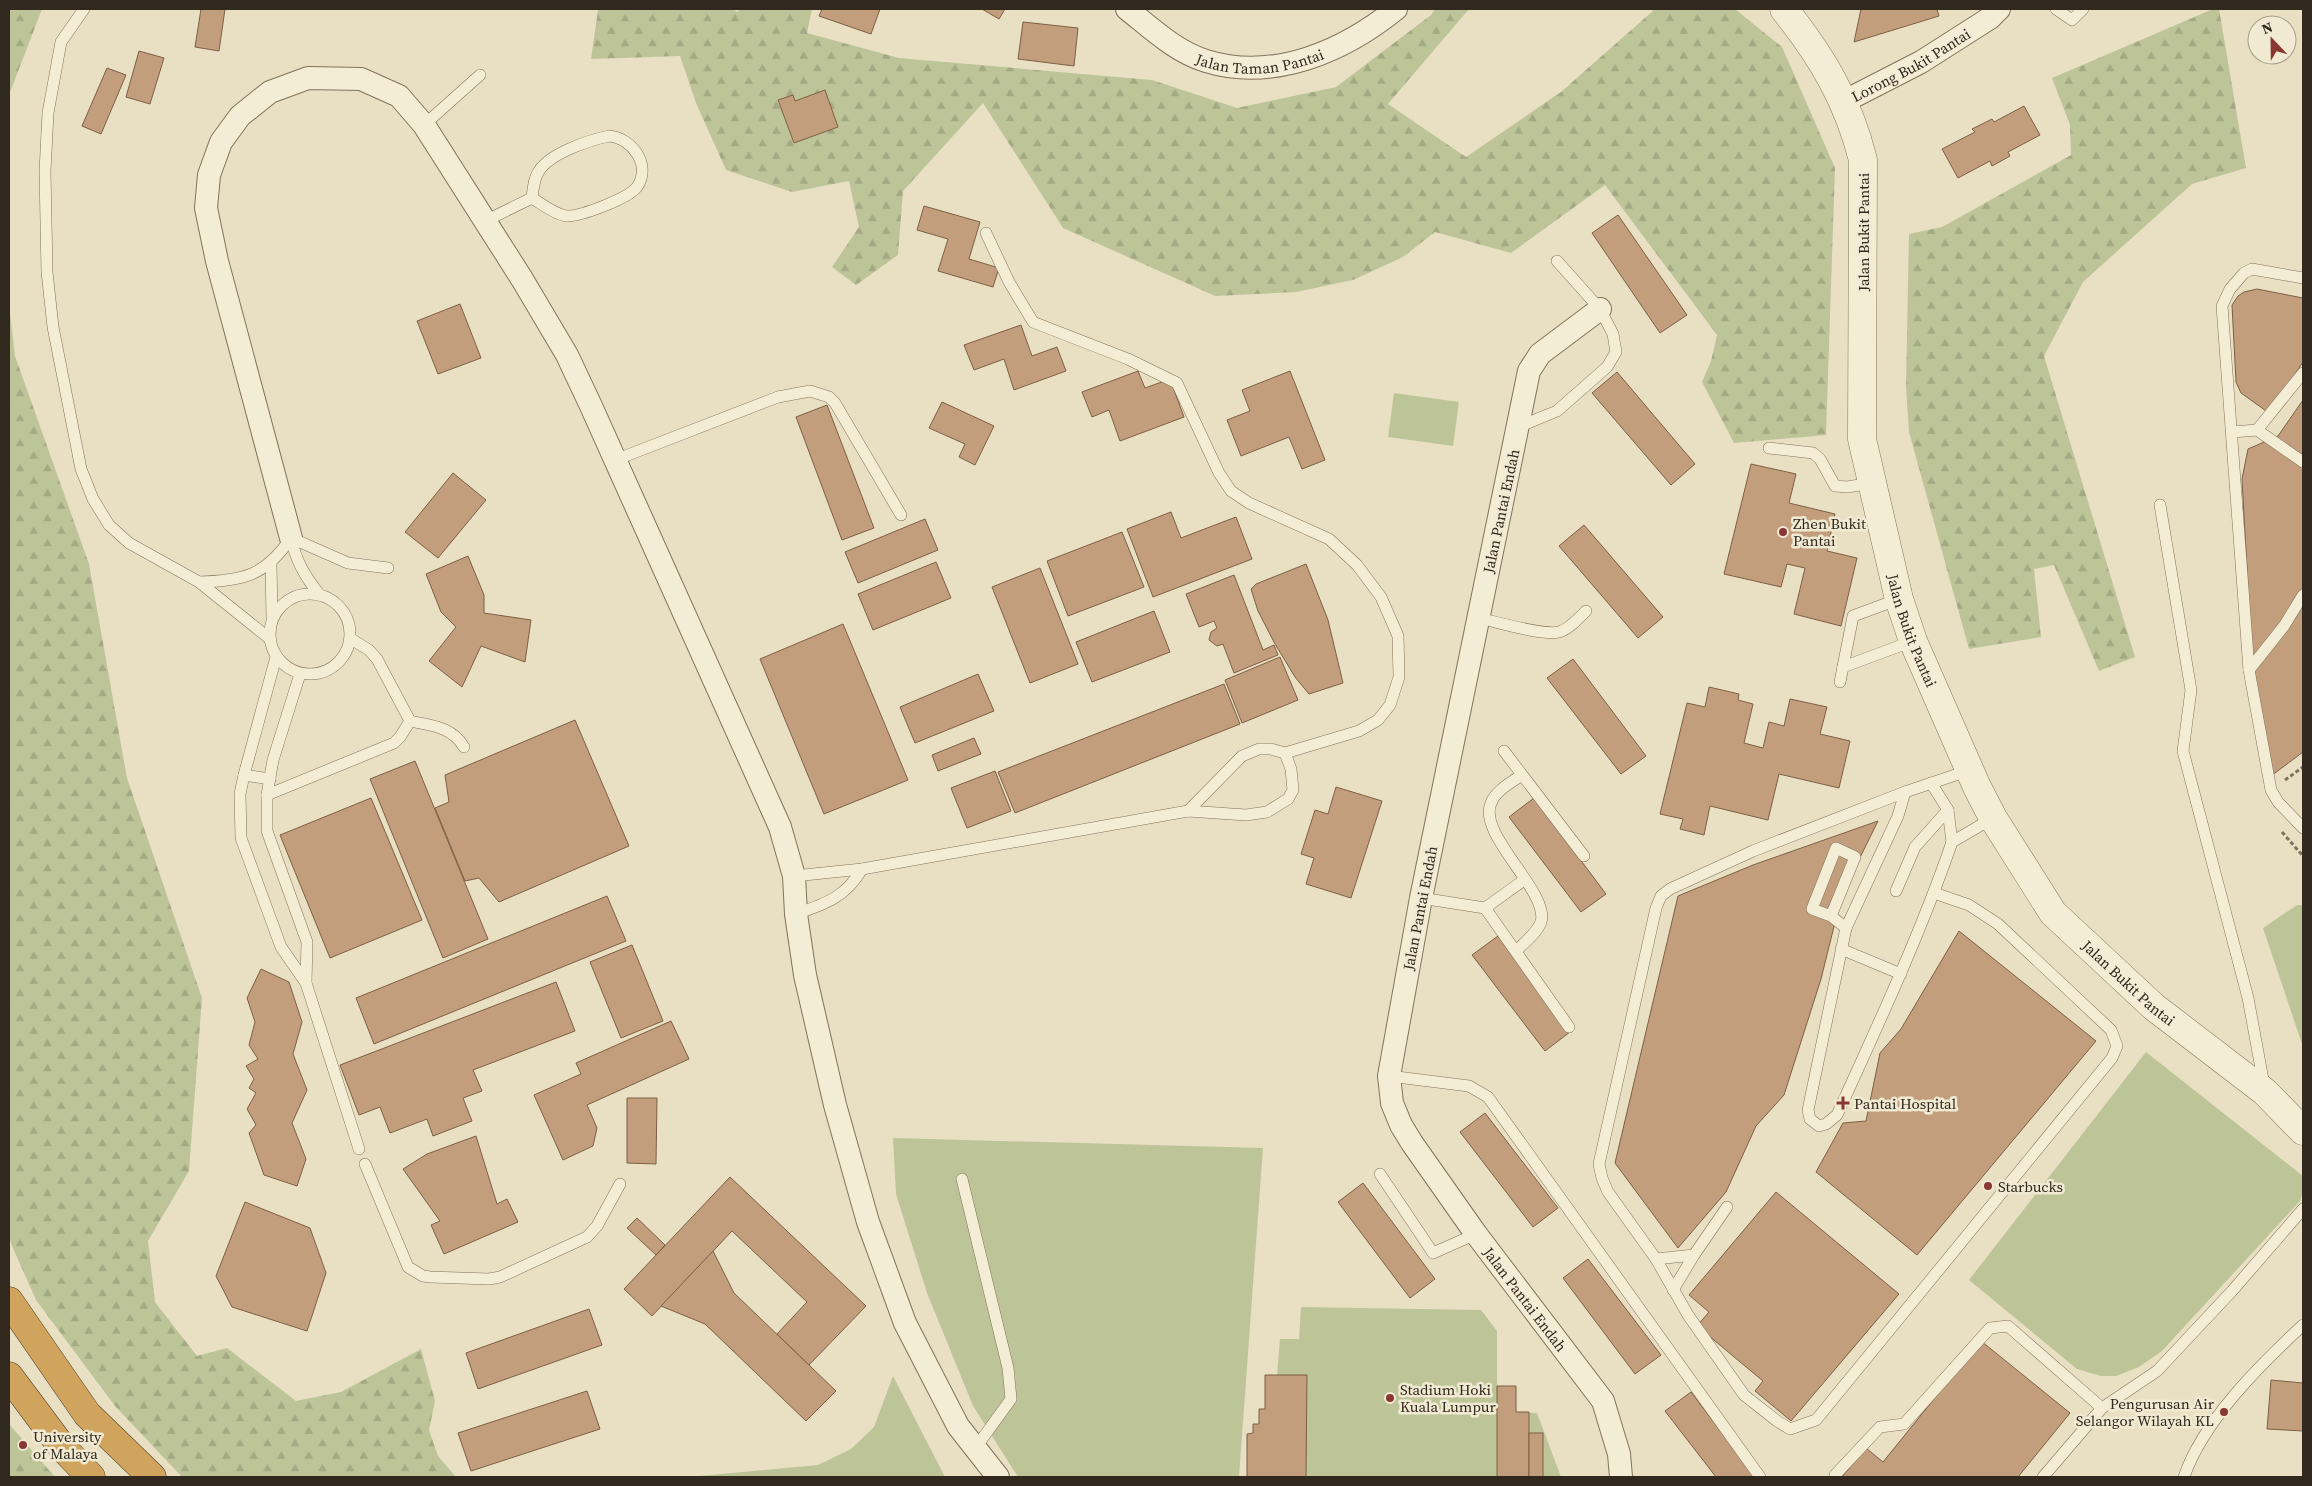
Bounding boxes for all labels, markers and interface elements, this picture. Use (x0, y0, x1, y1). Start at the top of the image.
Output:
north arrow (2247, 15, 2297, 65)
text: N (2259, 17, 2276, 39)
street label: Lorong Bukit Pantai (1848, 23, 1974, 107)
street label: Jalan Taman Pantai (1192, 43, 1327, 78)
street label: Jalan Bukit Pantai (1853, 173, 1874, 292)
street label: Jalan Pantai Endah (1477, 447, 1524, 576)
place label: Zhen Bukit Pantai (1793, 513, 1866, 551)
marker: Zhen Bukit Pantai (1777, 526, 1789, 538)
street label: Jalan Bukit Pantai (1883, 571, 1942, 690)
street label: Jalan Pantai Endah (1397, 844, 1442, 973)
street label: Jalan Bukit Pantai (2077, 934, 2180, 1030)
place label: Pantai Hospital (1854, 1093, 1957, 1114)
marker: Pantai Hospital (1836, 1096, 1850, 1110)
place label: Starbucks (1998, 1176, 2063, 1197)
marker: Starbucks (1982, 1180, 1994, 1192)
street label: Jalan Pantai Endah (1478, 1242, 1572, 1356)
place label: Stadium Hoki Kuala Lumpur (1400, 1379, 1496, 1417)
marker: Stadium Hoki Kuala Lumpur (1384, 1392, 1396, 1404)
place label: Pengurusan Air Selangor Wilayah KL (2076, 1393, 2215, 1431)
marker: Pengurusan Air Selangor Wilayah KL (2218, 1406, 2230, 1418)
place label: University of Malaya (33, 1426, 102, 1464)
marker: University of Malaya (17, 1439, 29, 1451)

